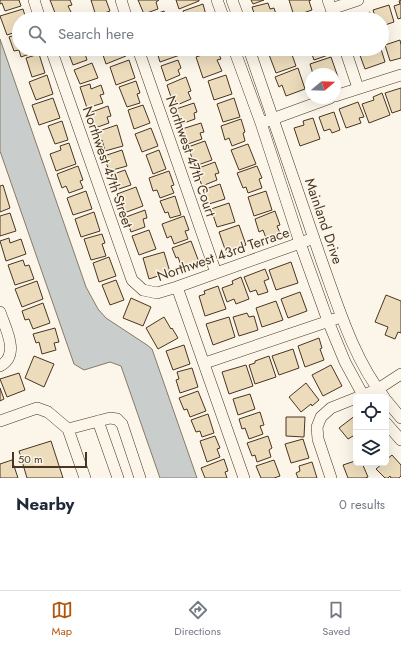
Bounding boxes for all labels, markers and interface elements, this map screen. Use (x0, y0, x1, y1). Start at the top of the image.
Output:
search box (12, 12, 389, 56)
icon: search (26, 23, 48, 45)
text: Search here (58, 23, 134, 45)
north arrow (305, 68, 341, 104)
street label: Northwest 47th Court (161, 93, 221, 220)
street label: Northwest 47th Street (78, 103, 138, 231)
street label: Mainland Drive (300, 175, 348, 267)
street label: Northwest 43rd Terrace (154, 222, 292, 286)
map controls (353, 394, 389, 466)
button: locate (353, 394, 389, 430)
button: layers (353, 430, 389, 466)
scale bar (12, 450, 87, 469)
text: 50 m (18, 451, 43, 467)
text: Nearby (16, 492, 74, 516)
text: 0 results (339, 495, 385, 514)
tab: Map (51, 599, 73, 639)
tab: Directions (174, 599, 221, 639)
tab: Saved (322, 599, 350, 639)

